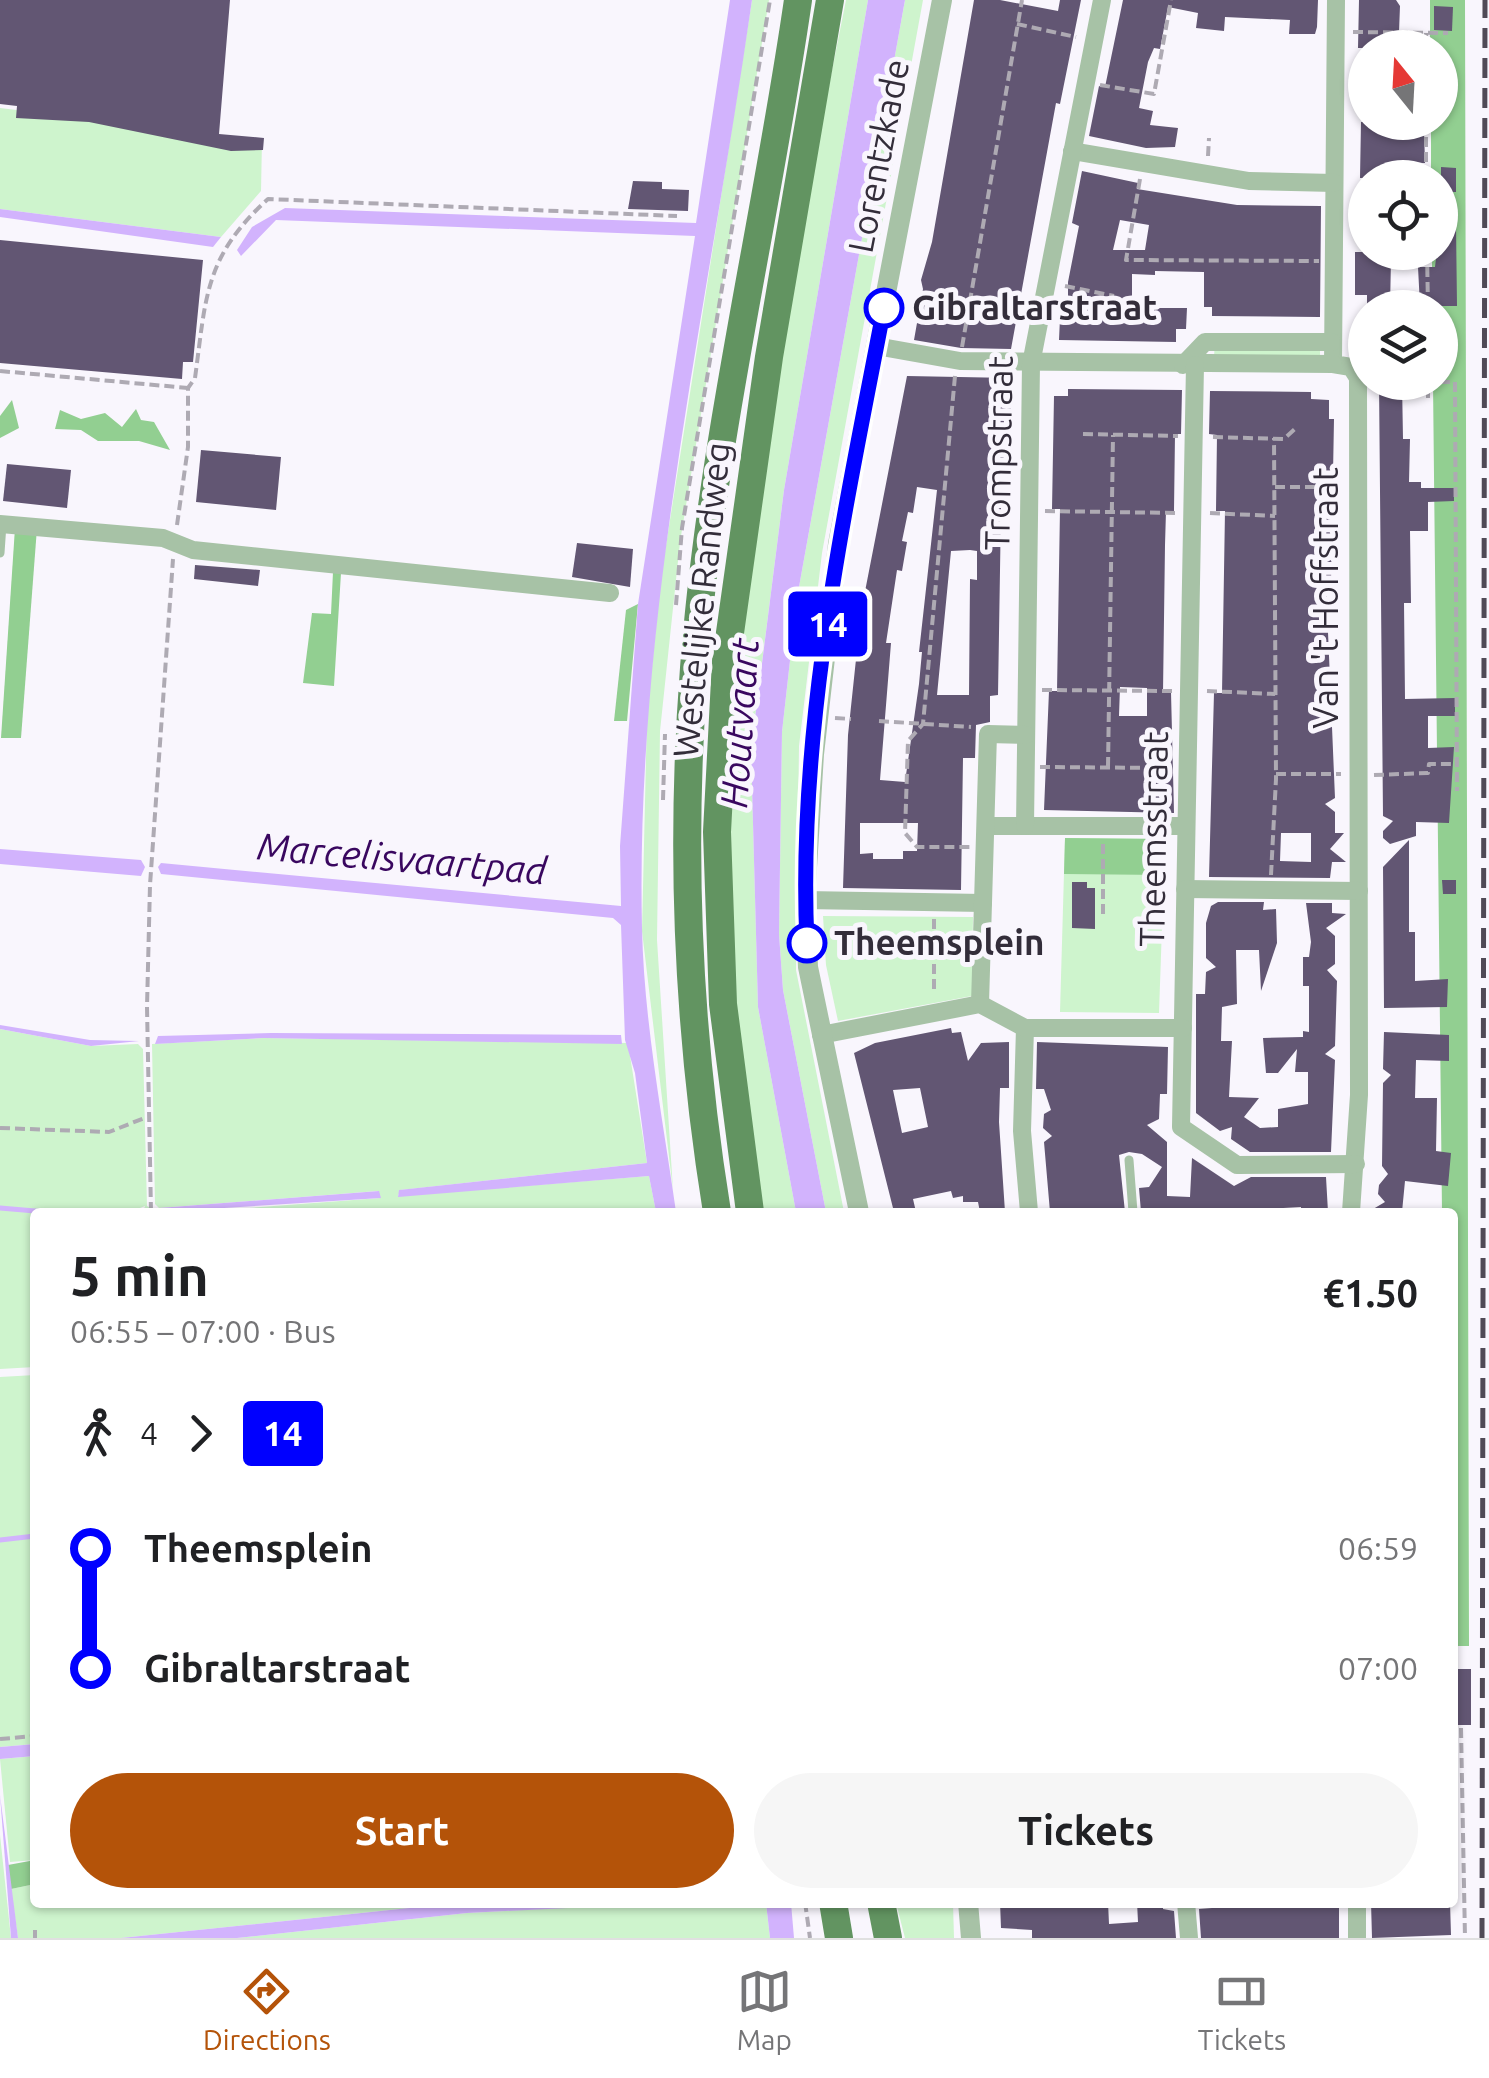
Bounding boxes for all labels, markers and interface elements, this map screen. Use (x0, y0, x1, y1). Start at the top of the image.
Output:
north arrow (1348, 30, 1458, 140)
map controls (1348, 30, 1458, 400)
street label: Lorentzkade (840, 56, 916, 256)
button: locate (1348, 160, 1458, 270)
place label: Gibraltarstraat (912, 287, 1157, 327)
marker: Gibraltarstraat (865, 289, 903, 327)
button: layers (1348, 290, 1458, 400)
street label: Trompstraat (976, 355, 1020, 551)
street label: Westelijke Randweg (665, 440, 737, 759)
street label: Van 't Hoffstraat (1305, 467, 1345, 729)
line badge: 14 (783, 592, 873, 656)
text: 14 (808, 604, 848, 644)
water label: Houtvaart (712, 636, 766, 809)
street label: Theemsstraat (1131, 731, 1175, 947)
water label: Marcelisvaartpad (256, 824, 550, 892)
place label: Theemsplein (834, 922, 1044, 962)
marker: Theemsplein (788, 924, 826, 962)
text: 5 min (70, 1245, 209, 1306)
text: €1.50 (1323, 1272, 1418, 1314)
text: 06:55 – 07:00 · Bus (70, 1313, 336, 1349)
icon: walk (70, 1406, 125, 1461)
icon: forward (173, 1406, 228, 1461)
text: 14 (263, 1413, 303, 1453)
text: 4 (140, 1415, 158, 1451)
text: Theemsplein (144, 1527, 372, 1569)
text: 06:59 (1338, 1530, 1418, 1566)
text: Gibraltarstraat (144, 1647, 410, 1689)
text: 07:00 (1338, 1650, 1418, 1686)
button: Start (70, 1773, 734, 1888)
button: Tickets (754, 1773, 1418, 1888)
tab: Directions (203, 1964, 331, 2055)
tab: Map (737, 1964, 792, 2055)
tab: Tickets (1198, 1964, 1286, 2055)

